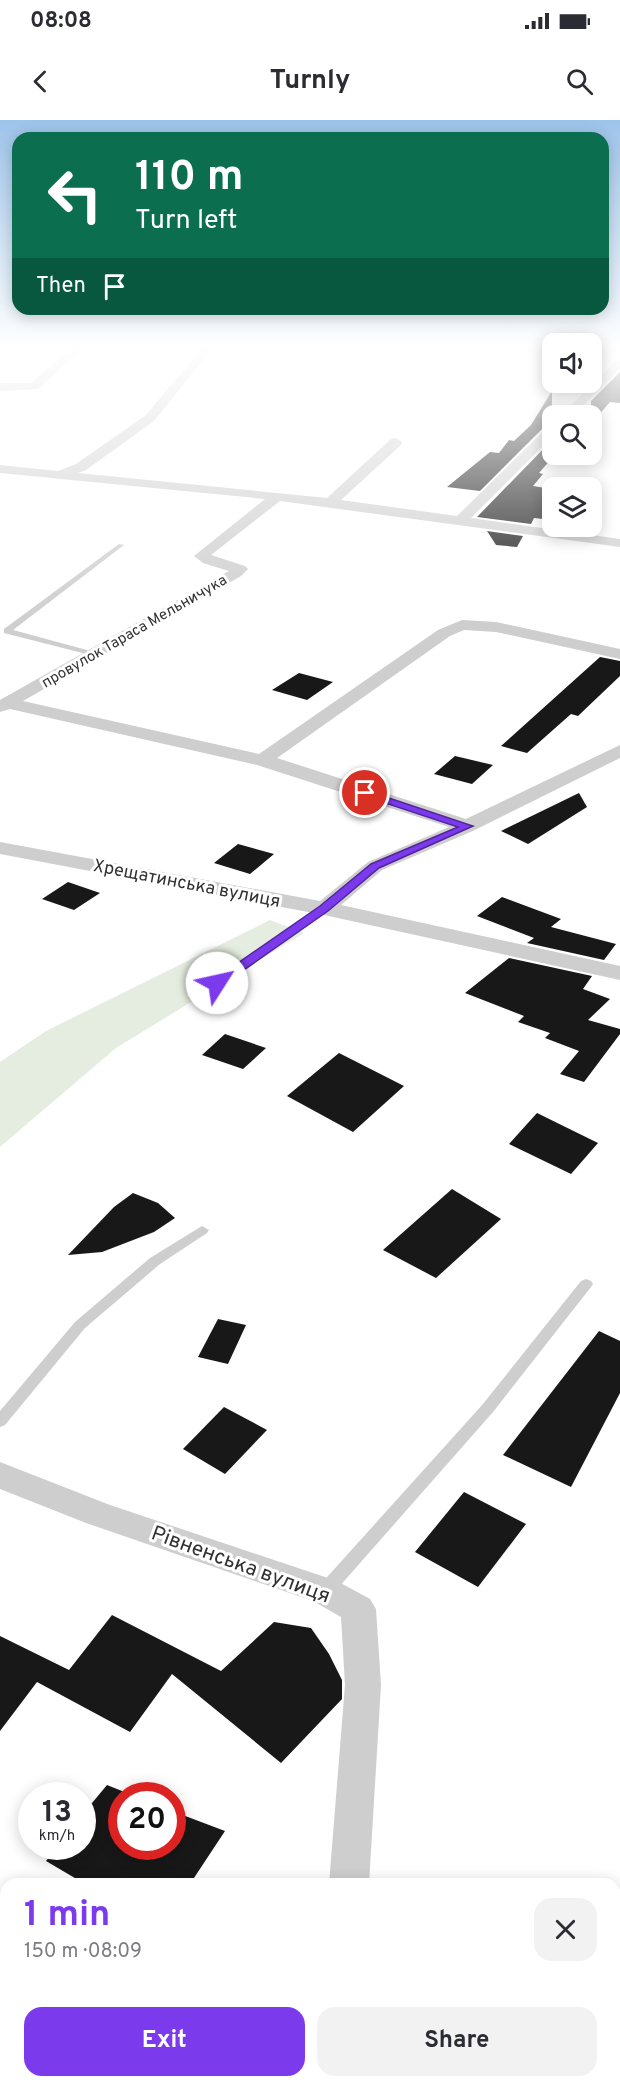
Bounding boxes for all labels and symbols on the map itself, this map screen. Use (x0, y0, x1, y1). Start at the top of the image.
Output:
street label: провулок Тараса Мельничука (39, 571, 231, 693)
pin (339, 767, 390, 818)
street label: Хрещатинська вулиця (91, 855, 282, 914)
position arrow (185, 951, 249, 1015)
street label: Рівненська вулиця (147, 1520, 334, 1610)
speed limit sign: 20 (108, 1782, 186, 1860)

